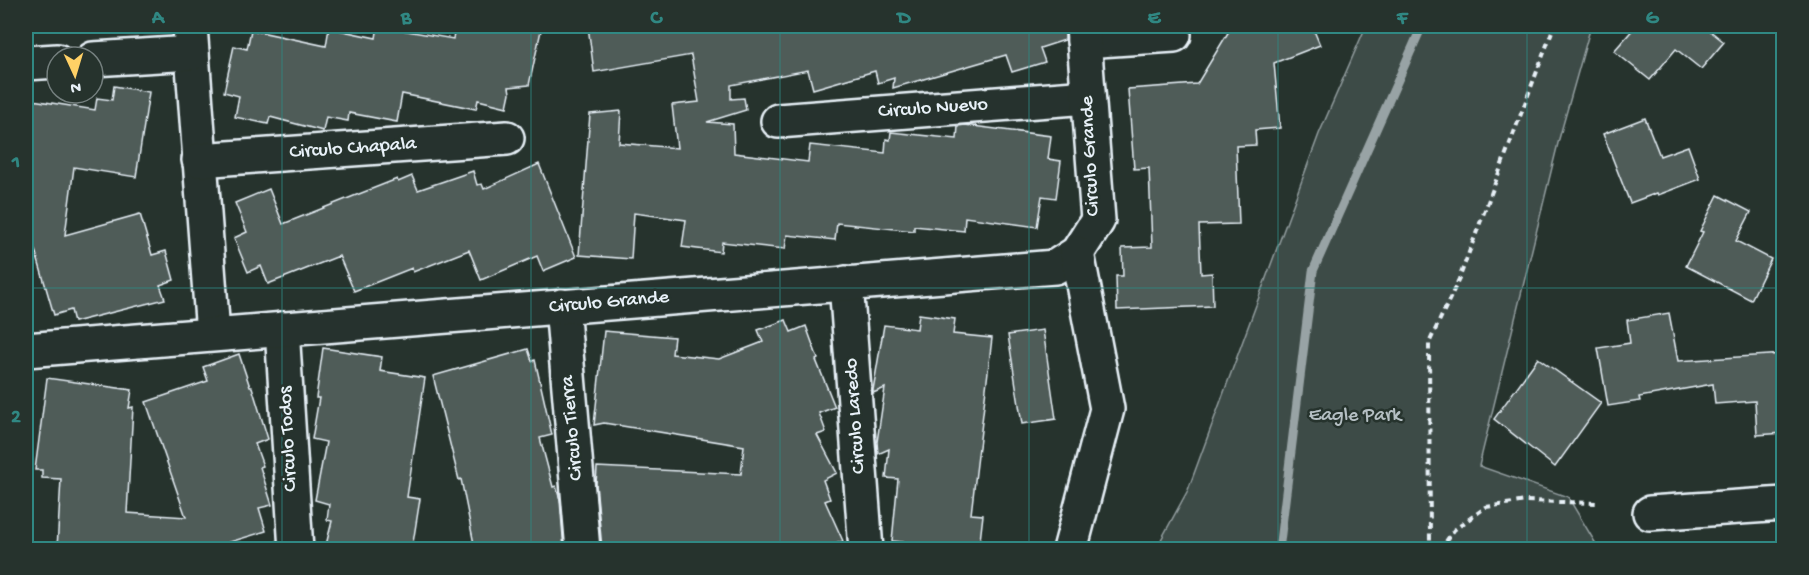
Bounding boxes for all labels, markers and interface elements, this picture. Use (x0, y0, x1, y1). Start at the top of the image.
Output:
text: A (151, 8, 166, 31)
text: B (400, 8, 412, 31)
text: C (650, 8, 664, 31)
text: D (895, 8, 911, 31)
text: E (1148, 8, 1162, 31)
text: F (1396, 8, 1409, 31)
text: G (1646, 8, 1660, 31)
north arrow (45, 45, 105, 105)
text: N (69, 77, 82, 96)
street label: Circulo Nuevo (877, 94, 989, 124)
street label: Circulo Grande (1076, 95, 1106, 217)
street label: Circulo Chapala (289, 133, 418, 165)
text: 1 (11, 152, 20, 175)
street label: Circulo Grande (548, 286, 671, 320)
street label: Circulo Laredo (840, 357, 872, 475)
street label: Circulo Tierra (557, 374, 589, 482)
street label: Circulo Todos (275, 385, 303, 492)
park label: Eagle Park (1309, 405, 1403, 428)
text: 2 (11, 407, 21, 430)

